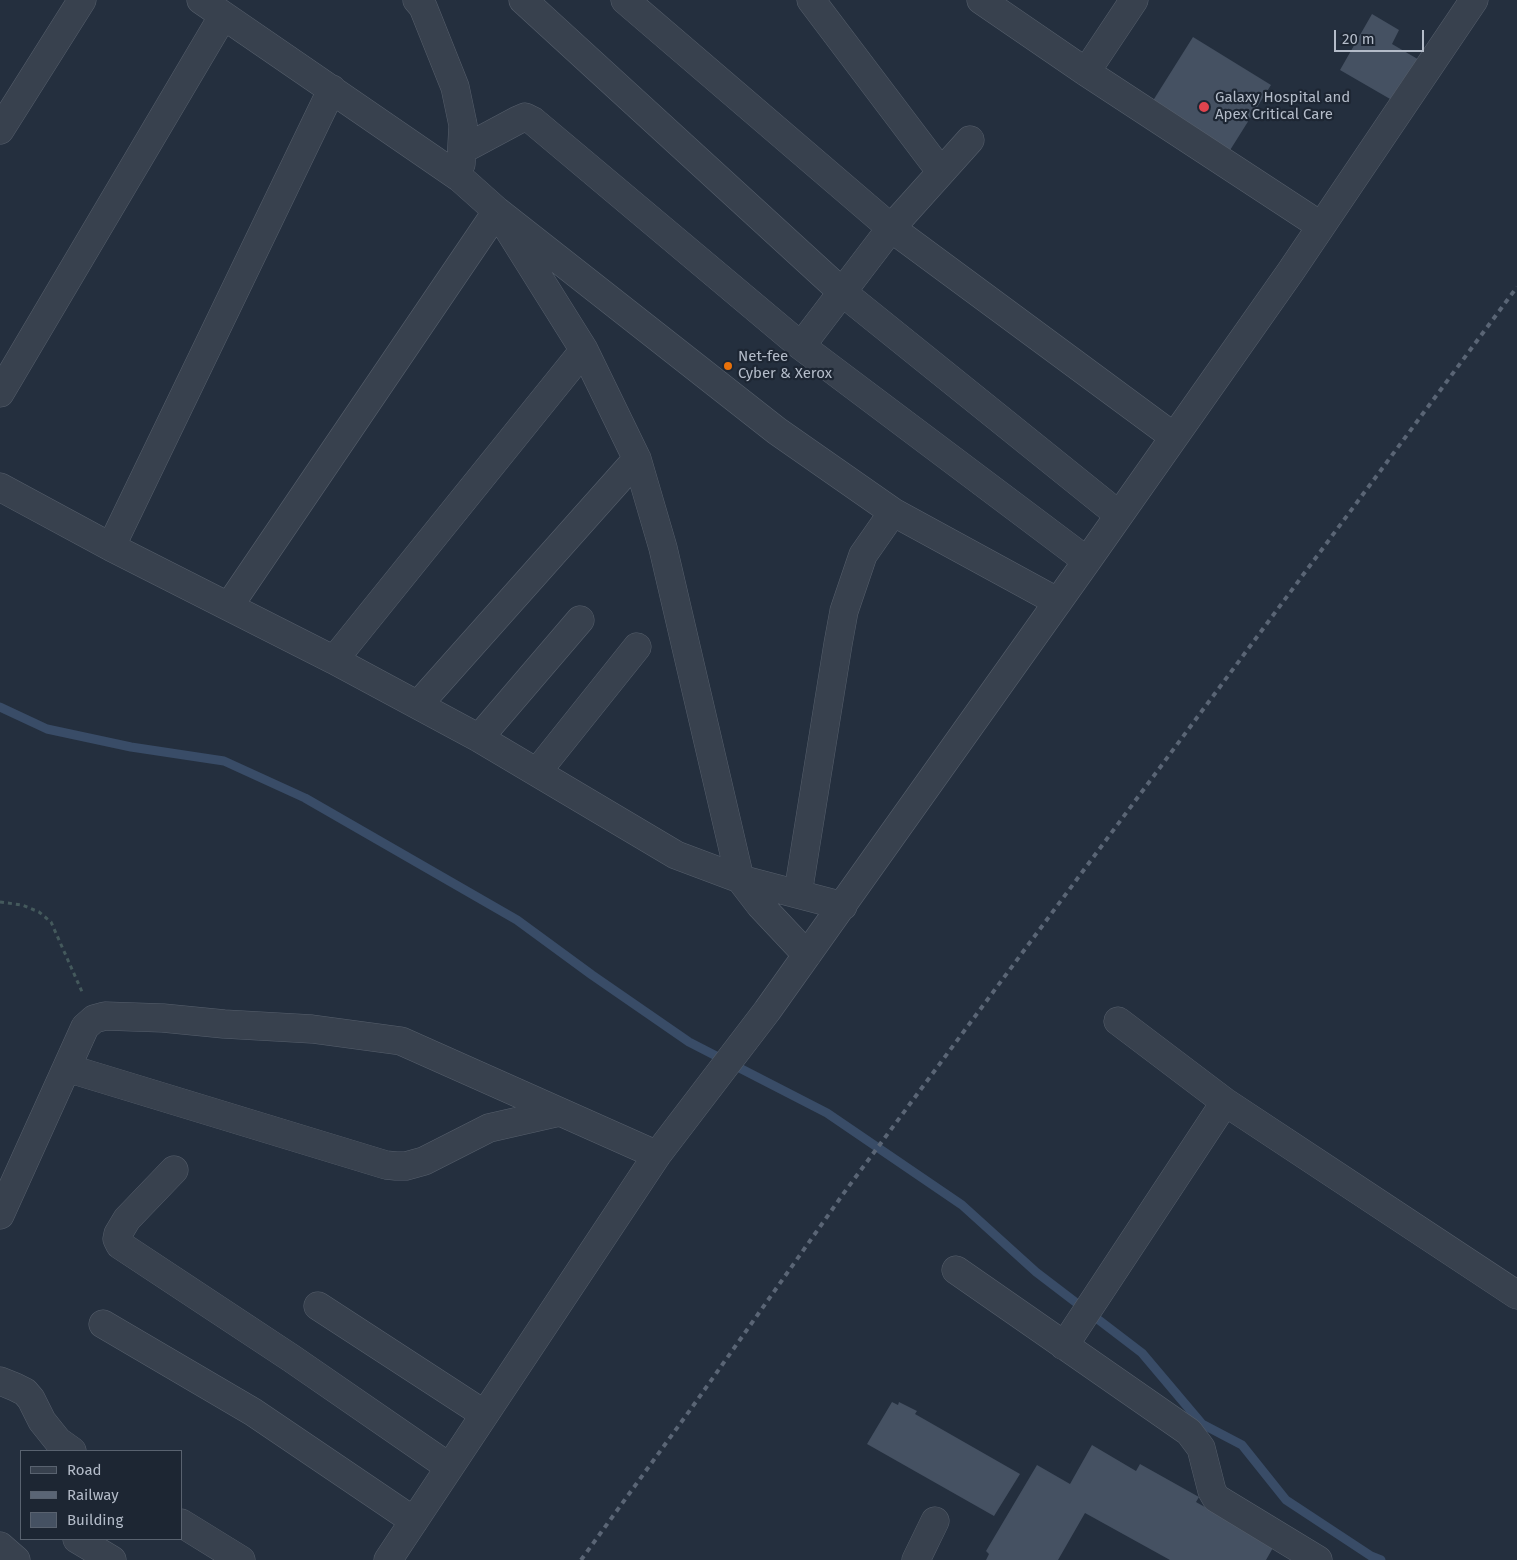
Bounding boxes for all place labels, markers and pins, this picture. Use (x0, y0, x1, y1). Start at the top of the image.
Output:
place label: Galaxy Hospital and Apex Critical Care (1215, 89, 1350, 124)
marker: Galaxy Hospital and Apex Critical Care (1197, 100, 1211, 114)
place label: Net-fee Cyber & Xerox (738, 348, 832, 383)
marker: Net-fee Cyber & Xerox (722, 360, 734, 372)

